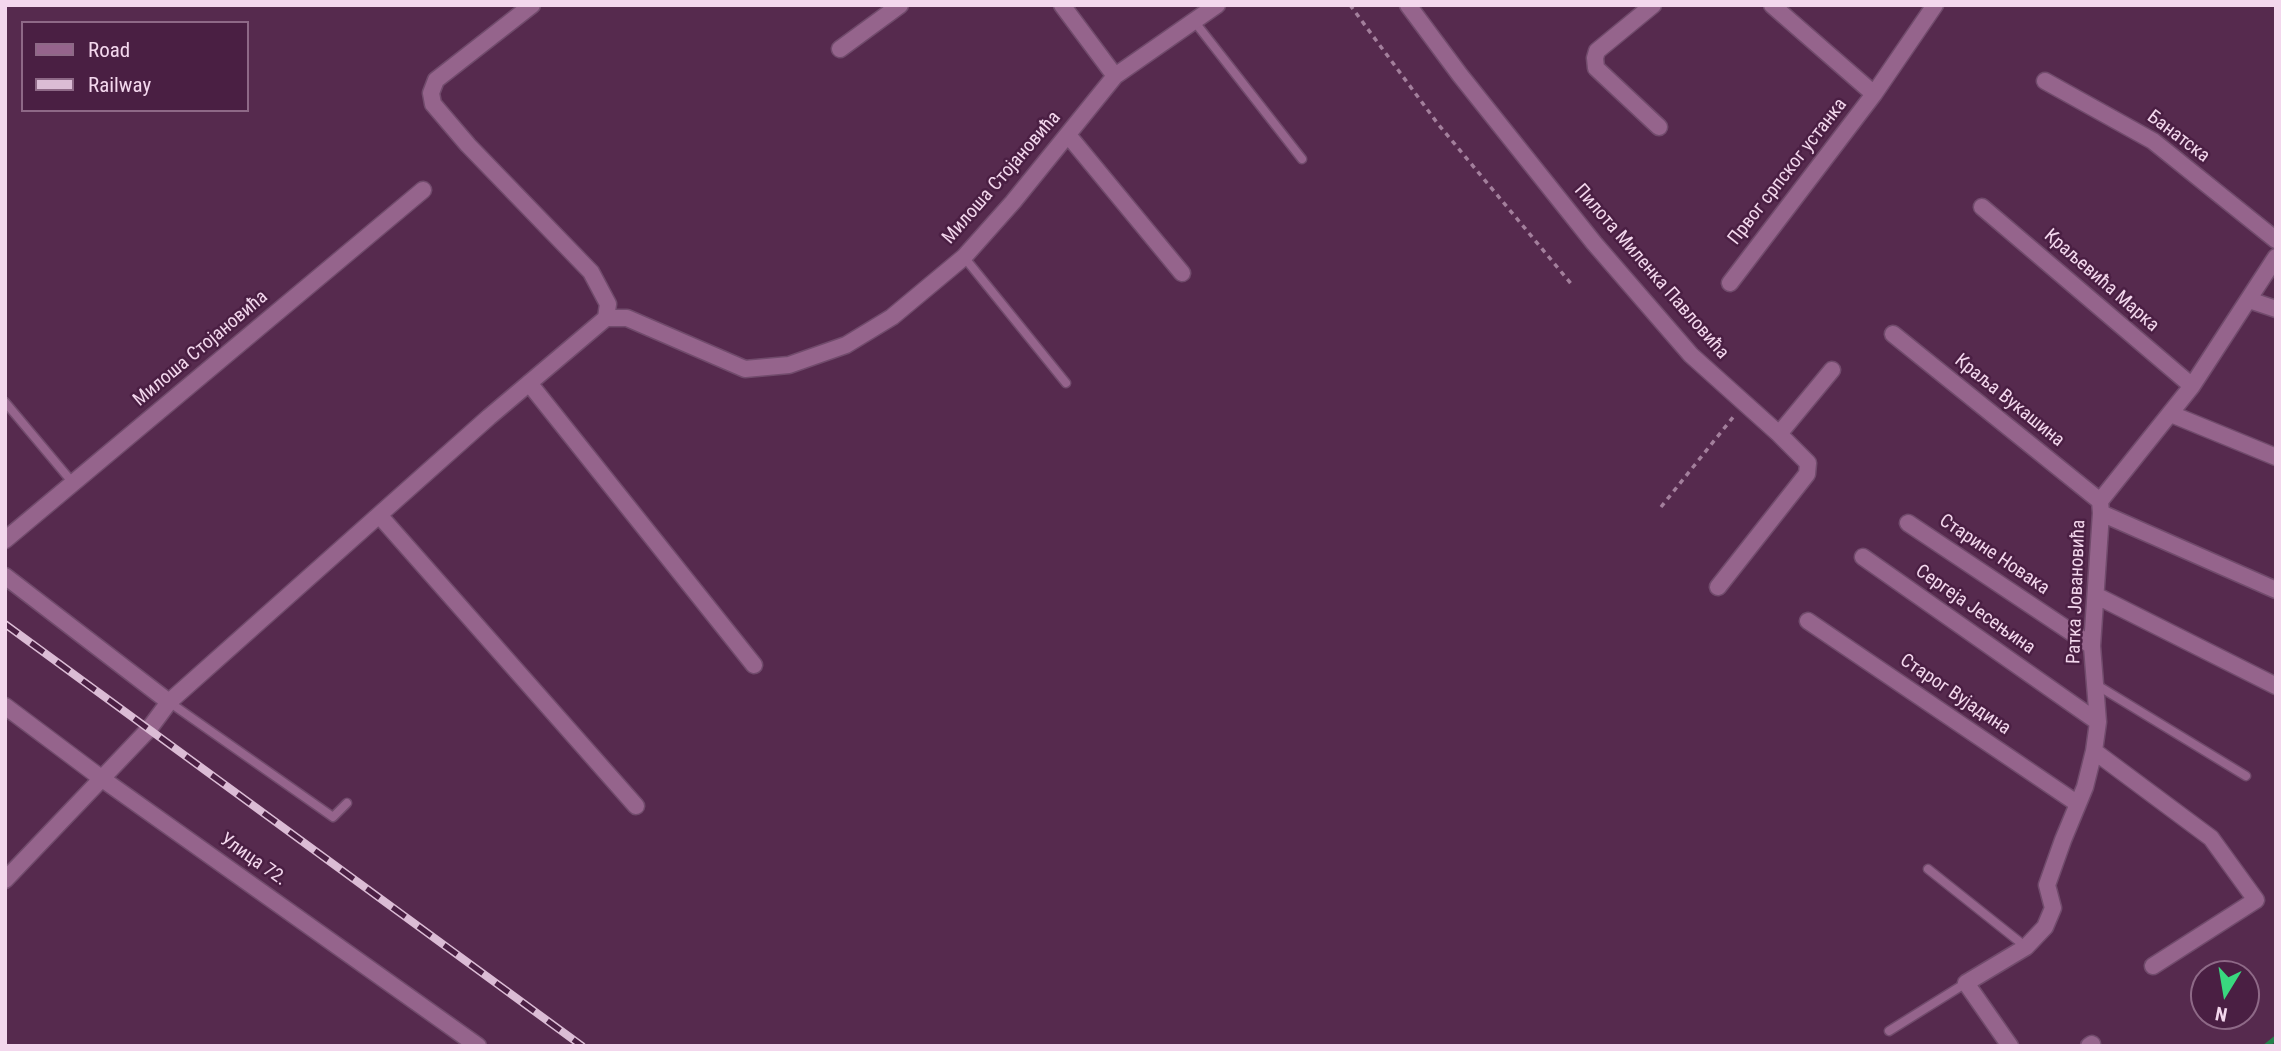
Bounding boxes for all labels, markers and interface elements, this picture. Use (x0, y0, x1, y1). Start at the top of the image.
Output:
legend (21, 21, 248, 112)
text: Road (88, 38, 130, 62)
text: Railway (88, 73, 151, 97)
street label: Првог српског устанка (1724, 94, 1852, 250)
street label: Банатска (2142, 106, 2214, 168)
street label: Милоша Стојановића (938, 107, 1066, 249)
street label: Пилота Миленка Павловића (1569, 180, 1733, 364)
street label: Краљевића Марка (2039, 225, 2163, 337)
street label: Милоша Стојановића (129, 286, 273, 412)
street label: Краља Вукашина (1950, 350, 2068, 452)
street label: Старине Новака (1935, 510, 2053, 600)
street label: Ратка Јовановића (2063, 519, 2091, 665)
street label: Сергеја Јесењина (1911, 560, 2039, 660)
street label: Старог Вујадина (1895, 650, 2015, 740)
street label: Улица 72. (215, 829, 291, 891)
north arrow (2190, 960, 2260, 1030)
text: N (2213, 1002, 2229, 1027)

